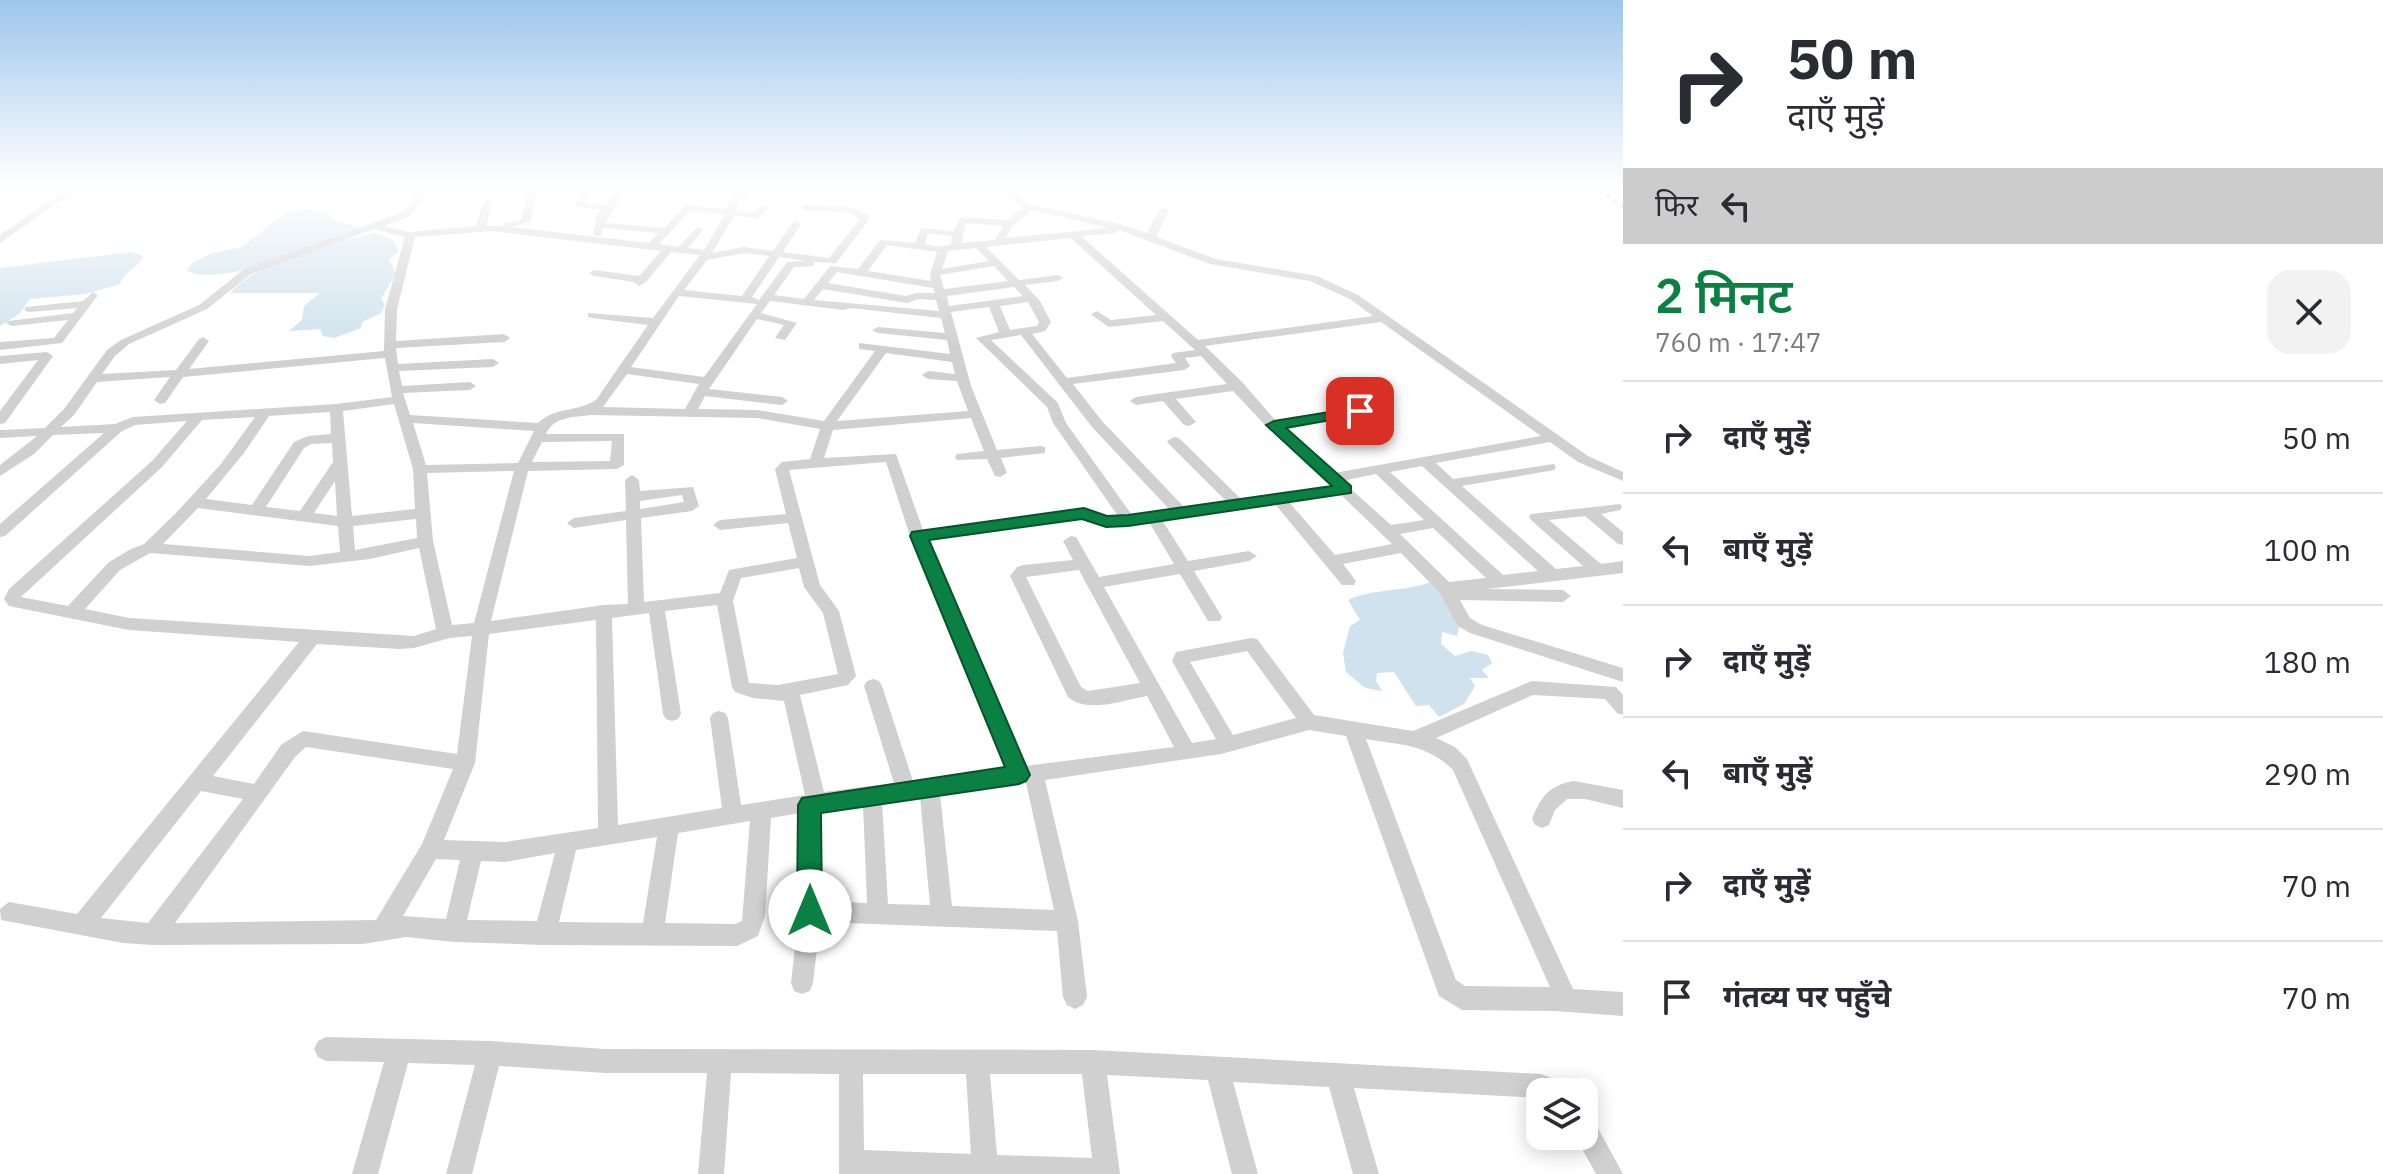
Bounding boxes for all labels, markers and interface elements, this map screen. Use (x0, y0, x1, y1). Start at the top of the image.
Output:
text: 50 m (1787, 22, 1917, 94)
icon: right (1655, 32, 1759, 136)
text: दाएँ मुड़ें (1787, 92, 1885, 139)
icon: left (1714, 184, 1758, 228)
text: फिर (1655, 185, 1698, 224)
text: 2 मिनट (1655, 264, 1793, 326)
button: close (2267, 270, 2351, 354)
text: 760 m · 17:47 (1655, 325, 1821, 359)
pin (1326, 377, 1394, 445)
icon: arrive (1338, 389, 1382, 433)
icon: right (1655, 415, 1699, 459)
text: दाएँ मुड़ें (1723, 416, 1811, 455)
text: 50 m (2282, 418, 2351, 457)
icon: left (1655, 527, 1699, 571)
text: बाएँ मुड़ें (1723, 528, 1812, 567)
text: 100 m (2264, 530, 2351, 569)
icon: right (1655, 639, 1699, 683)
text: दाएँ मुड़ें (1723, 640, 1811, 679)
text: 180 m (2264, 642, 2351, 681)
icon: left (1655, 751, 1699, 795)
text: बाएँ मुड़ें (1723, 752, 1812, 791)
text: 290 m (2264, 754, 2351, 793)
icon: right (1655, 863, 1699, 907)
text: दाएँ मुड़ें (1723, 864, 1811, 903)
text: 70 m (2282, 866, 2351, 905)
position arrow (768, 869, 852, 953)
icon: arrive (1655, 975, 1699, 1019)
text: गंतव्य पर पहुँचे (1723, 976, 1891, 1015)
text: 70 m (2282, 978, 2351, 1017)
map controls (1526, 1078, 1598, 1150)
button: layers (1526, 1078, 1598, 1150)

